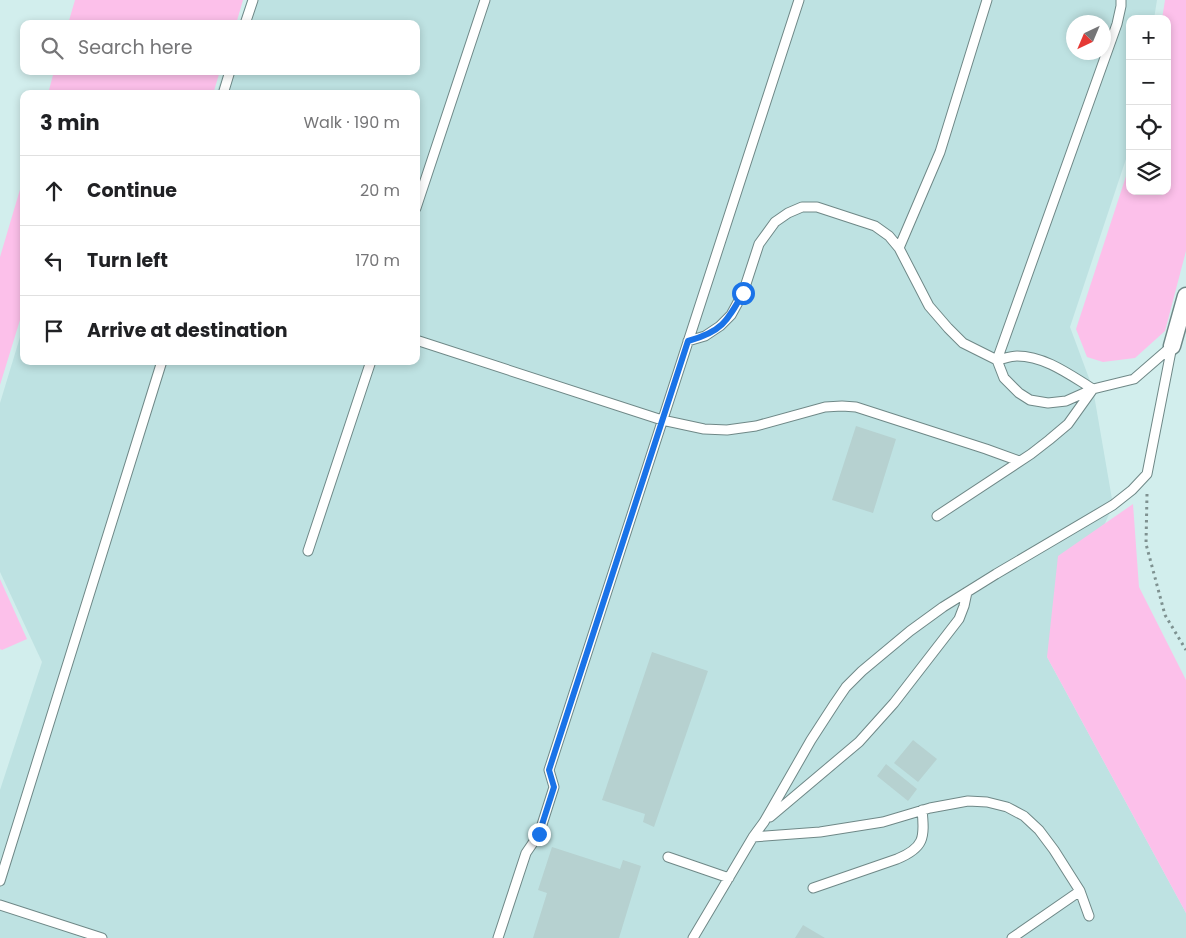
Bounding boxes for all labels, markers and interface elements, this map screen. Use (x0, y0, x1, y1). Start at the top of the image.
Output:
north arrow (1066, 15, 1111, 60)
map controls (1126, 15, 1171, 195)
button: + (1126, 15, 1171, 60)
search box (20, 20, 420, 75)
icon: search (38, 34, 66, 62)
text: Search here (78, 34, 192, 61)
button: − (1126, 60, 1171, 105)
button: locate (1126, 105, 1171, 150)
text: 3 min (40, 108, 100, 137)
text: Walk · 190 m (303, 111, 400, 134)
button: layers (1126, 150, 1171, 195)
icon: ahead (40, 177, 68, 205)
text: Continue (87, 177, 177, 204)
text: 20 m (360, 179, 400, 202)
icon: left (40, 247, 68, 275)
text: Turn left (87, 247, 168, 274)
text: 170 m (355, 249, 400, 272)
route start (732, 282, 755, 305)
icon: arrive (40, 317, 68, 345)
text: Arrive at destination (87, 317, 288, 344)
route end (528, 823, 551, 846)

